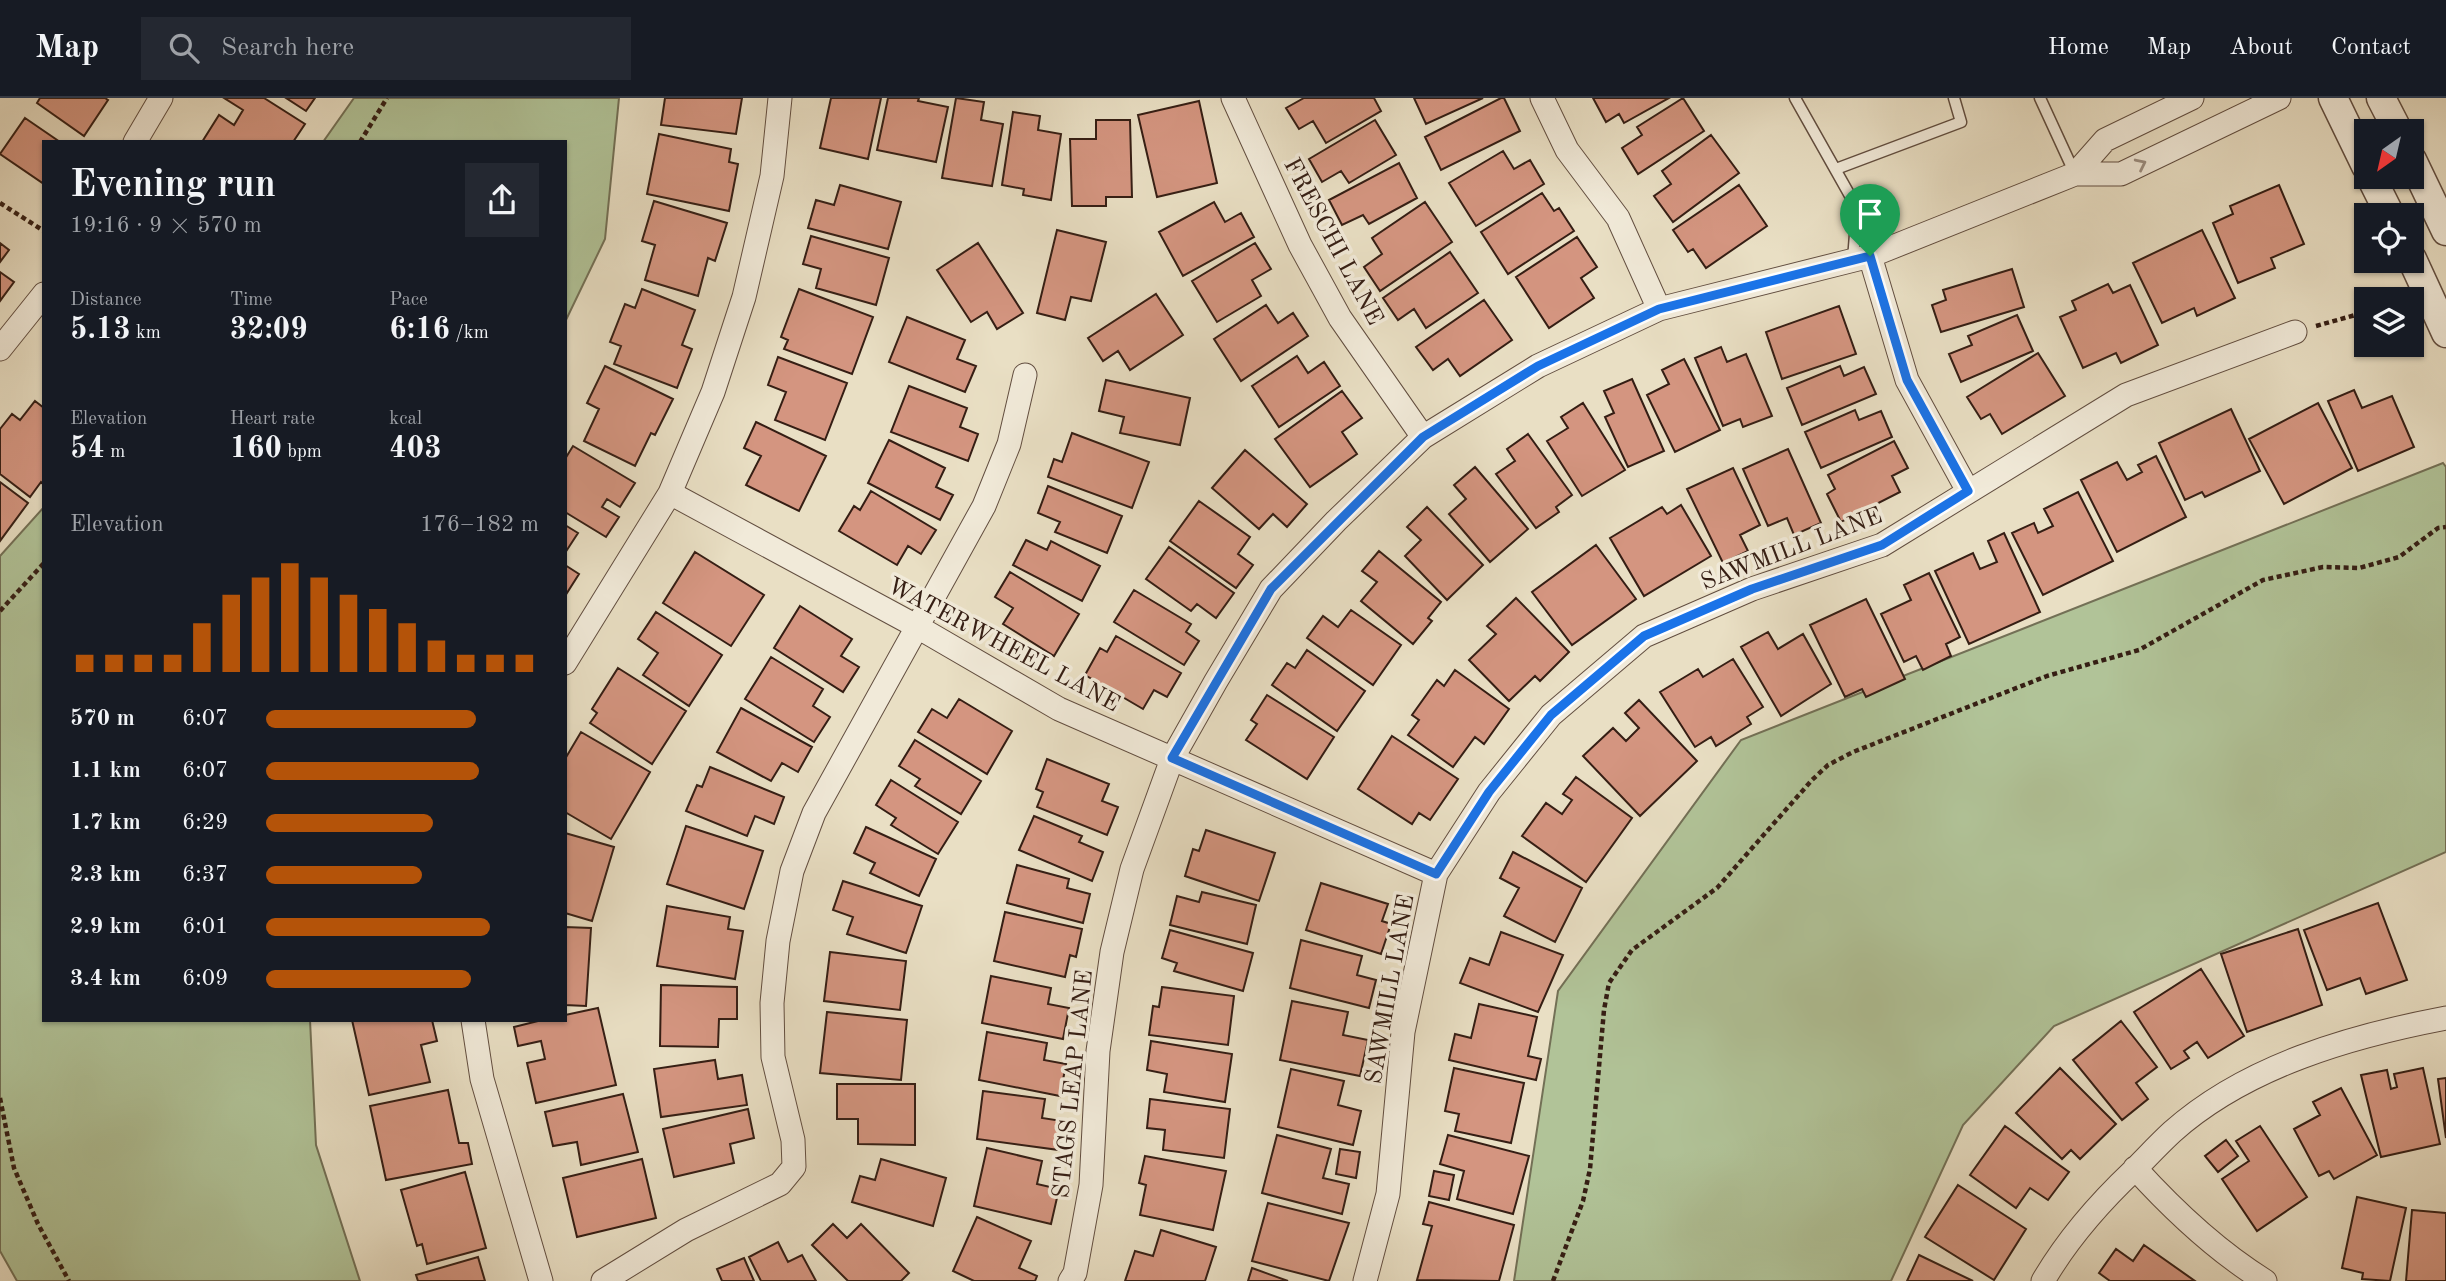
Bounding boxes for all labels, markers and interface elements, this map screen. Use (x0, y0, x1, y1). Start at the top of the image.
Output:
search box (141, 17, 631, 80)
icon: search (165, 29, 203, 67)
text: Map (35, 32, 99, 65)
text: Search here (221, 35, 354, 61)
text: Home (2048, 36, 2109, 60)
text: Map (2147, 36, 2191, 60)
text: About (2229, 36, 2293, 60)
text: Contact (2331, 36, 2411, 60)
north arrow (2354, 119, 2424, 189)
map controls (2354, 119, 2424, 357)
street label: FRESCHI LANE (1278, 154, 1386, 329)
one-way arrow (2134, 159, 2146, 173)
button: share (465, 163, 539, 237)
text: Evening run (70, 167, 276, 205)
pin (1840, 184, 1900, 256)
icon: arrive (1851, 195, 1889, 233)
button: locate (2354, 203, 2424, 273)
text: 19:16 · 9 × 570 m (70, 214, 262, 237)
button: layers (2354, 287, 2424, 357)
text: Distance (70, 291, 142, 310)
text: Time (230, 291, 272, 310)
text: Pace (389, 291, 428, 310)
text: 5.13 (70, 315, 131, 345)
text: 32:09 (230, 315, 308, 345)
text: 6:16 (389, 315, 450, 345)
text: km (131, 324, 161, 343)
text: /km (450, 324, 489, 343)
text: Elevation (70, 410, 147, 429)
text: Heart rate (230, 410, 315, 429)
text: kcal (389, 410, 422, 429)
text: 54 (70, 434, 105, 464)
text: 160 (230, 434, 282, 464)
text: 403 (389, 434, 442, 464)
text: m (105, 443, 125, 462)
text: bpm (282, 443, 322, 462)
street label: SAWMILL LANE (1698, 504, 1886, 596)
text: Elevation (70, 513, 164, 536)
text: 176–182 m (420, 513, 539, 536)
street label: WATERWHEEL LANE (883, 574, 1123, 717)
text: 570 m (70, 707, 135, 730)
text: 6:07 (182, 707, 228, 730)
text: 1.1 km (70, 759, 141, 782)
text: 6:07 (182, 759, 228, 782)
text: 1.7 km (70, 811, 141, 834)
text: 6:29 (182, 811, 228, 834)
text: 2.3 km (70, 863, 141, 886)
text: 6:37 (182, 863, 228, 886)
street label: SAWMILL LANE (1362, 893, 1419, 1086)
text: 2.9 km (70, 915, 141, 938)
text: 6:01 (182, 915, 228, 938)
text: 3.4 km (70, 967, 141, 990)
text: 6:09 (182, 967, 228, 990)
street label: STAGS LEAP LANE (1050, 969, 1098, 1200)

